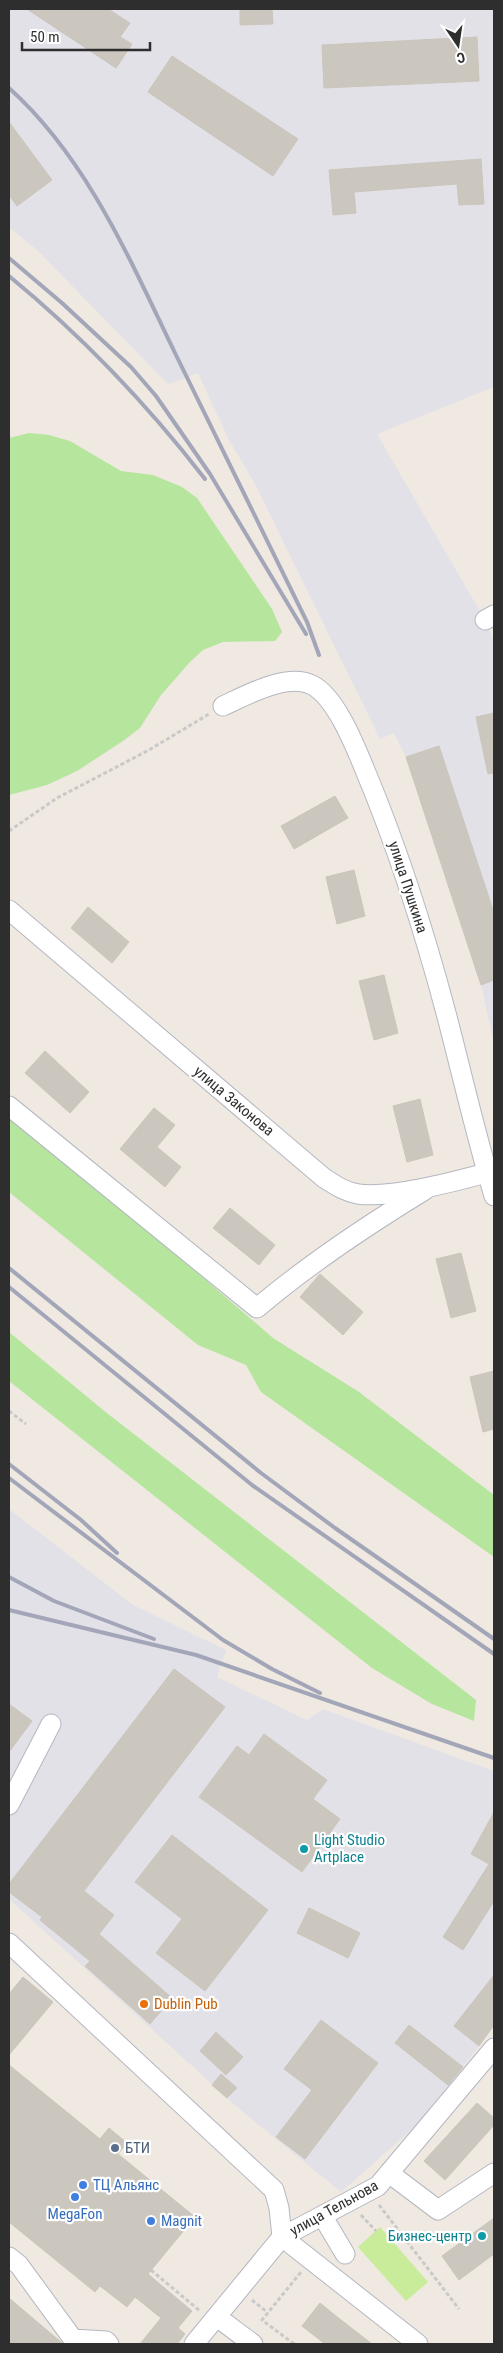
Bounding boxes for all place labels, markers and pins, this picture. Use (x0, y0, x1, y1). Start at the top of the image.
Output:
place label: Light Studio Artplace (314, 1831, 385, 1866)
marker: Light Studio Artplace (298, 1843, 310, 1855)
place label: Dublin Pub (154, 1995, 218, 2013)
marker: Dublin Pub (138, 1998, 150, 2010)
place label: БТИ (125, 2139, 150, 2157)
marker: БТИ (109, 2142, 121, 2154)
place label: ТЦ Альянс (93, 2176, 159, 2194)
marker: ТЦ Альянс (77, 2179, 89, 2191)
marker: MegaFon (69, 2191, 81, 2203)
place label: MegaFon (48, 2205, 102, 2223)
place label: Magnit (161, 2212, 202, 2230)
marker: Magnit (145, 2215, 157, 2227)
place label: Бизнес-центр (388, 2227, 472, 2245)
marker: Бизнес-центр (476, 2230, 488, 2242)

